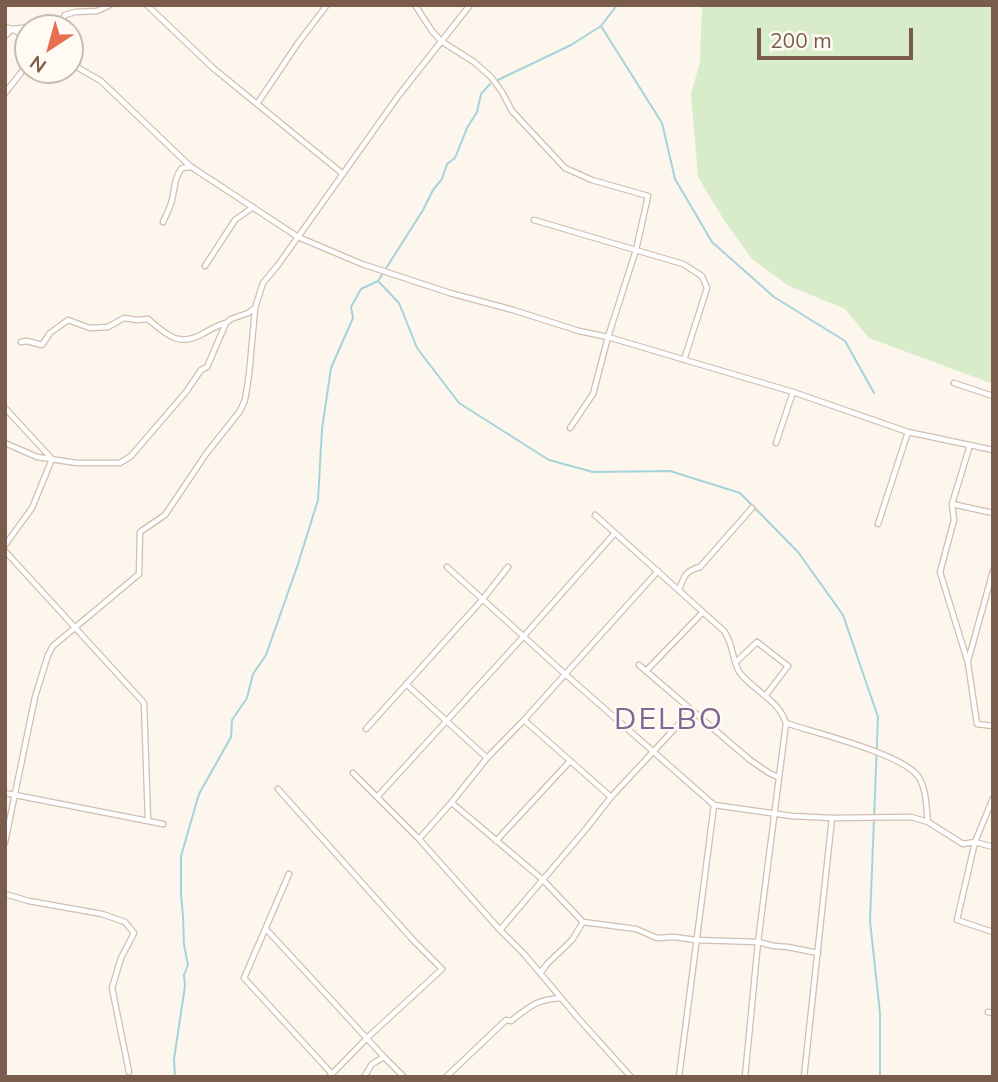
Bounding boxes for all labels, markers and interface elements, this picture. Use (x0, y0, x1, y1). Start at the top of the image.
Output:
north arrow (14, 14, 84, 84)
scale bar (760, 14, 916, 58)
text: 200 m (770, 27, 832, 53)
text: N (25, 50, 51, 78)
district label: DELBO (615, 702, 723, 738)

